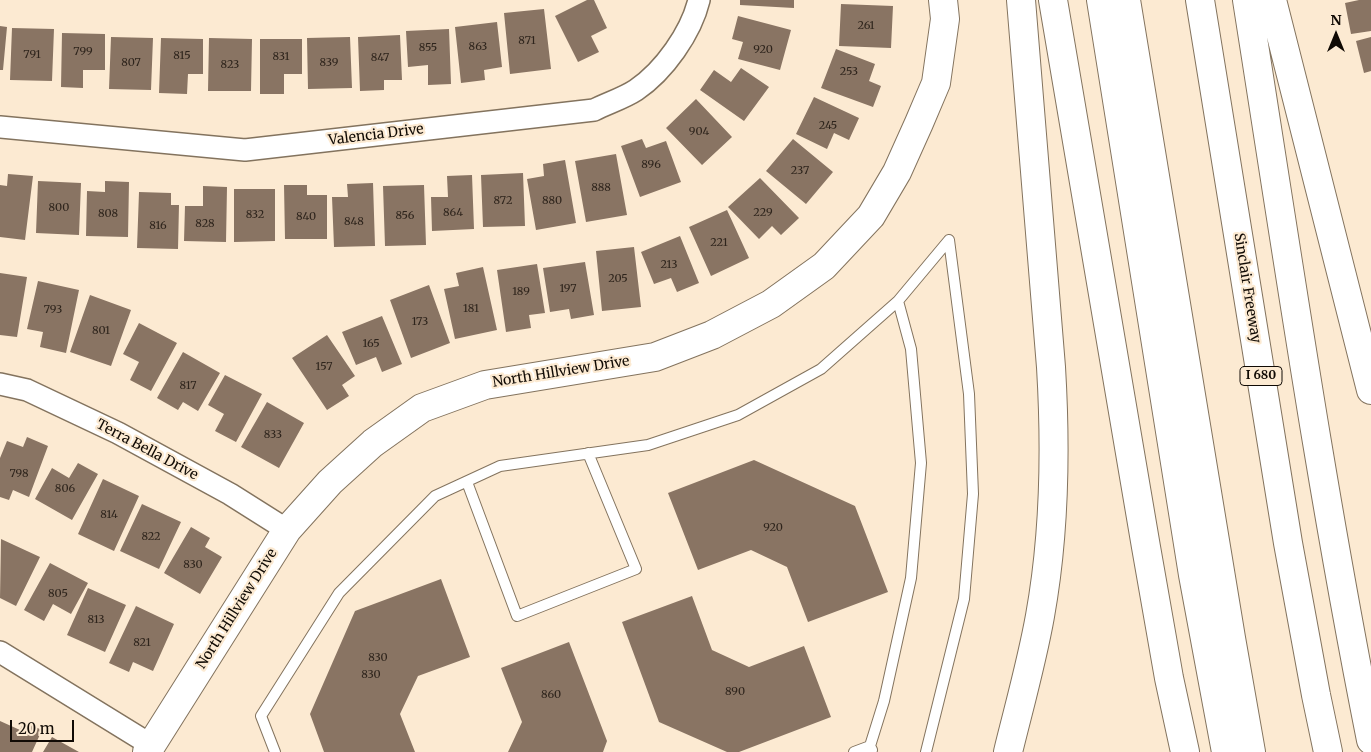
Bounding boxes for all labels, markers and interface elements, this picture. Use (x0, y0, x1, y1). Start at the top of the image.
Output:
north arrow (1311, 10, 1361, 60)
text: N (1330, 11, 1342, 29)
house number: 261 (857, 19, 875, 33)
house number: 871 (518, 34, 536, 48)
house number: 863 (469, 40, 487, 54)
house number: 855 (419, 41, 437, 55)
house number: 920 (753, 43, 773, 57)
house number: 799 (73, 45, 93, 59)
house number: 791 (23, 48, 41, 62)
house number: 815 (173, 49, 191, 63)
house number: 831 (273, 50, 289, 64)
house number: 847 (371, 51, 389, 65)
house number: 807 (121, 56, 141, 70)
house number: 839 (320, 56, 338, 70)
house number: 823 (221, 58, 239, 72)
house number: 253 (840, 65, 858, 79)
house number: 245 (819, 119, 837, 133)
street label: Valencia Drive (327, 121, 425, 149)
house number: 904 (689, 125, 709, 139)
house number: 896 (641, 158, 661, 172)
house number: 237 (791, 164, 809, 178)
house number: 888 (591, 181, 611, 195)
house number: 872 (494, 194, 512, 208)
house number: 880 (542, 194, 562, 208)
house number: 800 (49, 201, 69, 215)
house number: 864 (443, 206, 463, 220)
house number: 229 (753, 206, 773, 220)
house number: 808 (98, 207, 118, 221)
house number: 832 (246, 208, 264, 222)
house number: 856 (396, 209, 414, 223)
house number: 840 (296, 210, 316, 224)
house number: 848 (344, 215, 364, 229)
house number: 828 (195, 217, 215, 231)
house number: 816 (149, 219, 167, 233)
street label: Sinclair Freeway (1230, 232, 1264, 344)
house number: 221 (710, 236, 728, 250)
house number: 213 (660, 258, 678, 272)
house number: 205 (608, 272, 628, 286)
house number: 197 (559, 282, 577, 296)
house number: 189 (512, 285, 530, 299)
house number: 181 (463, 302, 479, 316)
house number: 793 (44, 303, 62, 317)
house number: 173 (412, 315, 428, 329)
house number: 801 (92, 324, 110, 338)
house number: 165 (362, 337, 380, 351)
street label: North Hillview Drive (491, 353, 631, 391)
house number: 157 (316, 360, 332, 374)
road number: I 680 (1240, 366, 1282, 386)
house number: 817 (180, 379, 196, 393)
street label: Terra Bella Drive (93, 416, 201, 484)
house number: 833 (264, 428, 282, 442)
house number: 798 (9, 467, 29, 481)
house number: 806 (55, 482, 75, 496)
house number: 814 (100, 508, 118, 522)
house number: 920 (763, 521, 783, 535)
house number: 822 (141, 530, 161, 544)
street label: North Hillview Drive (193, 546, 281, 672)
house number: 830 (183, 558, 203, 572)
house number: 805 (48, 587, 68, 601)
house number: 813 (87, 613, 105, 627)
house number: 821 (133, 636, 151, 650)
house number: 830 (368, 651, 388, 665)
house number: 830 (361, 668, 381, 682)
house number: 890 (725, 685, 745, 699)
house number: 860 (541, 688, 561, 702)
scale bar (12, 710, 76, 742)
text: 20 m (18, 719, 55, 738)

